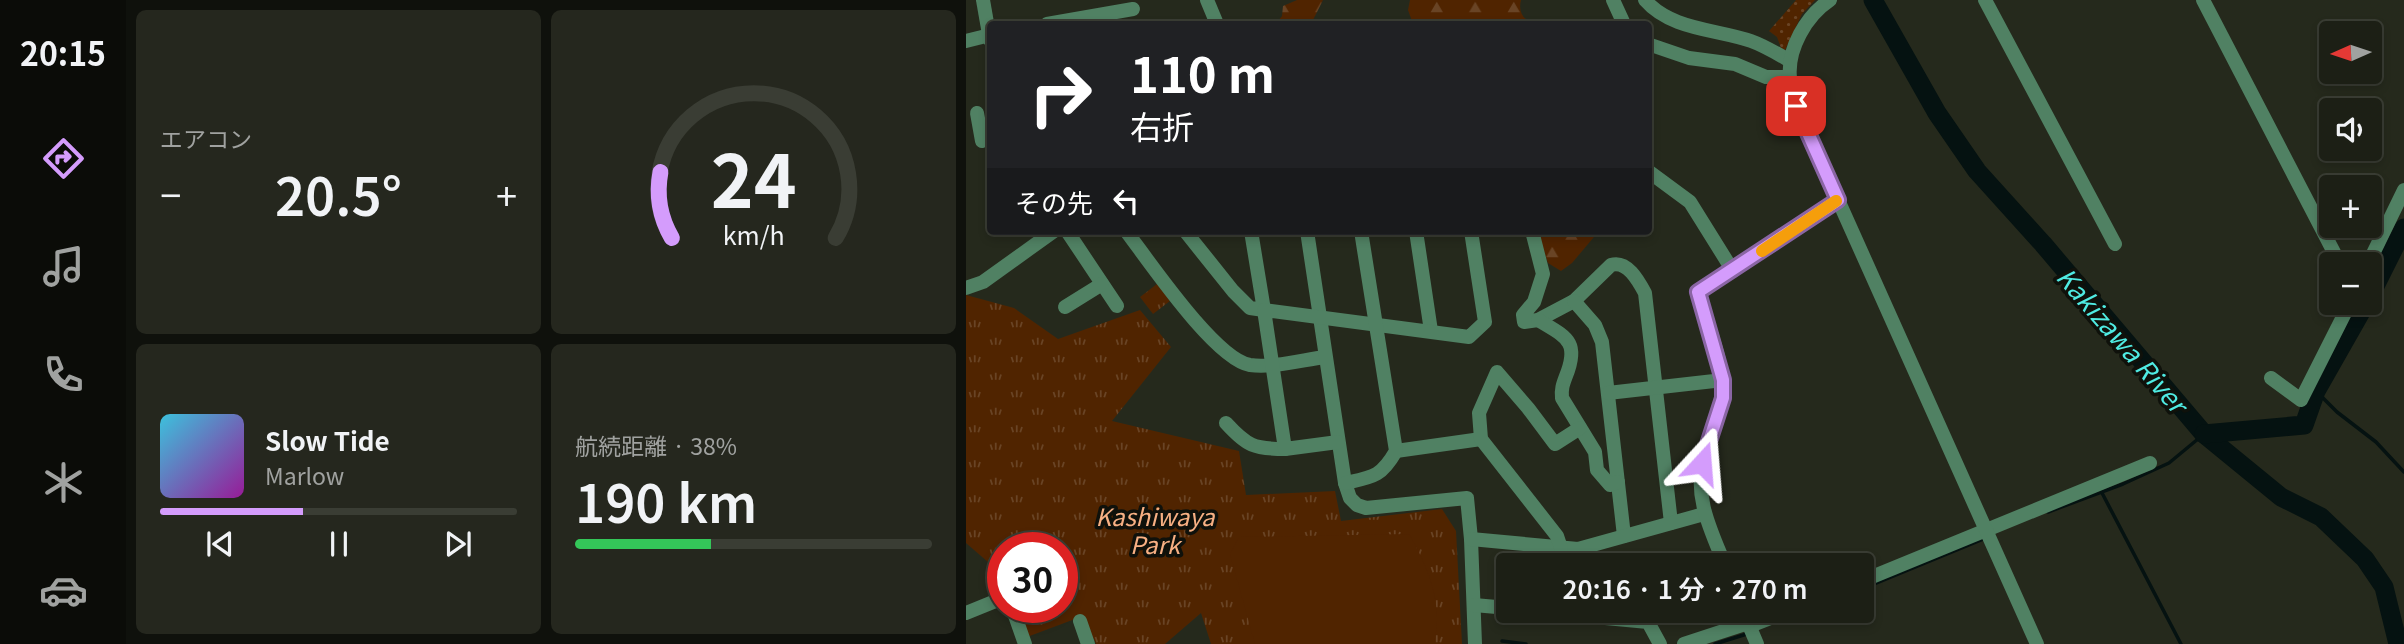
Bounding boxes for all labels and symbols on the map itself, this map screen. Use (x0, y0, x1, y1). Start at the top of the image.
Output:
north arrow (2319, 21, 2382, 84)
pin (1766, 76, 1826, 136)
water label: Kakizawa River (2049, 258, 2199, 423)
position arrow (1665, 426, 1739, 500)
park label: Kashiwaya Park (1095, 498, 1216, 561)
speed limit sign: 30 (987, 532, 1078, 623)

